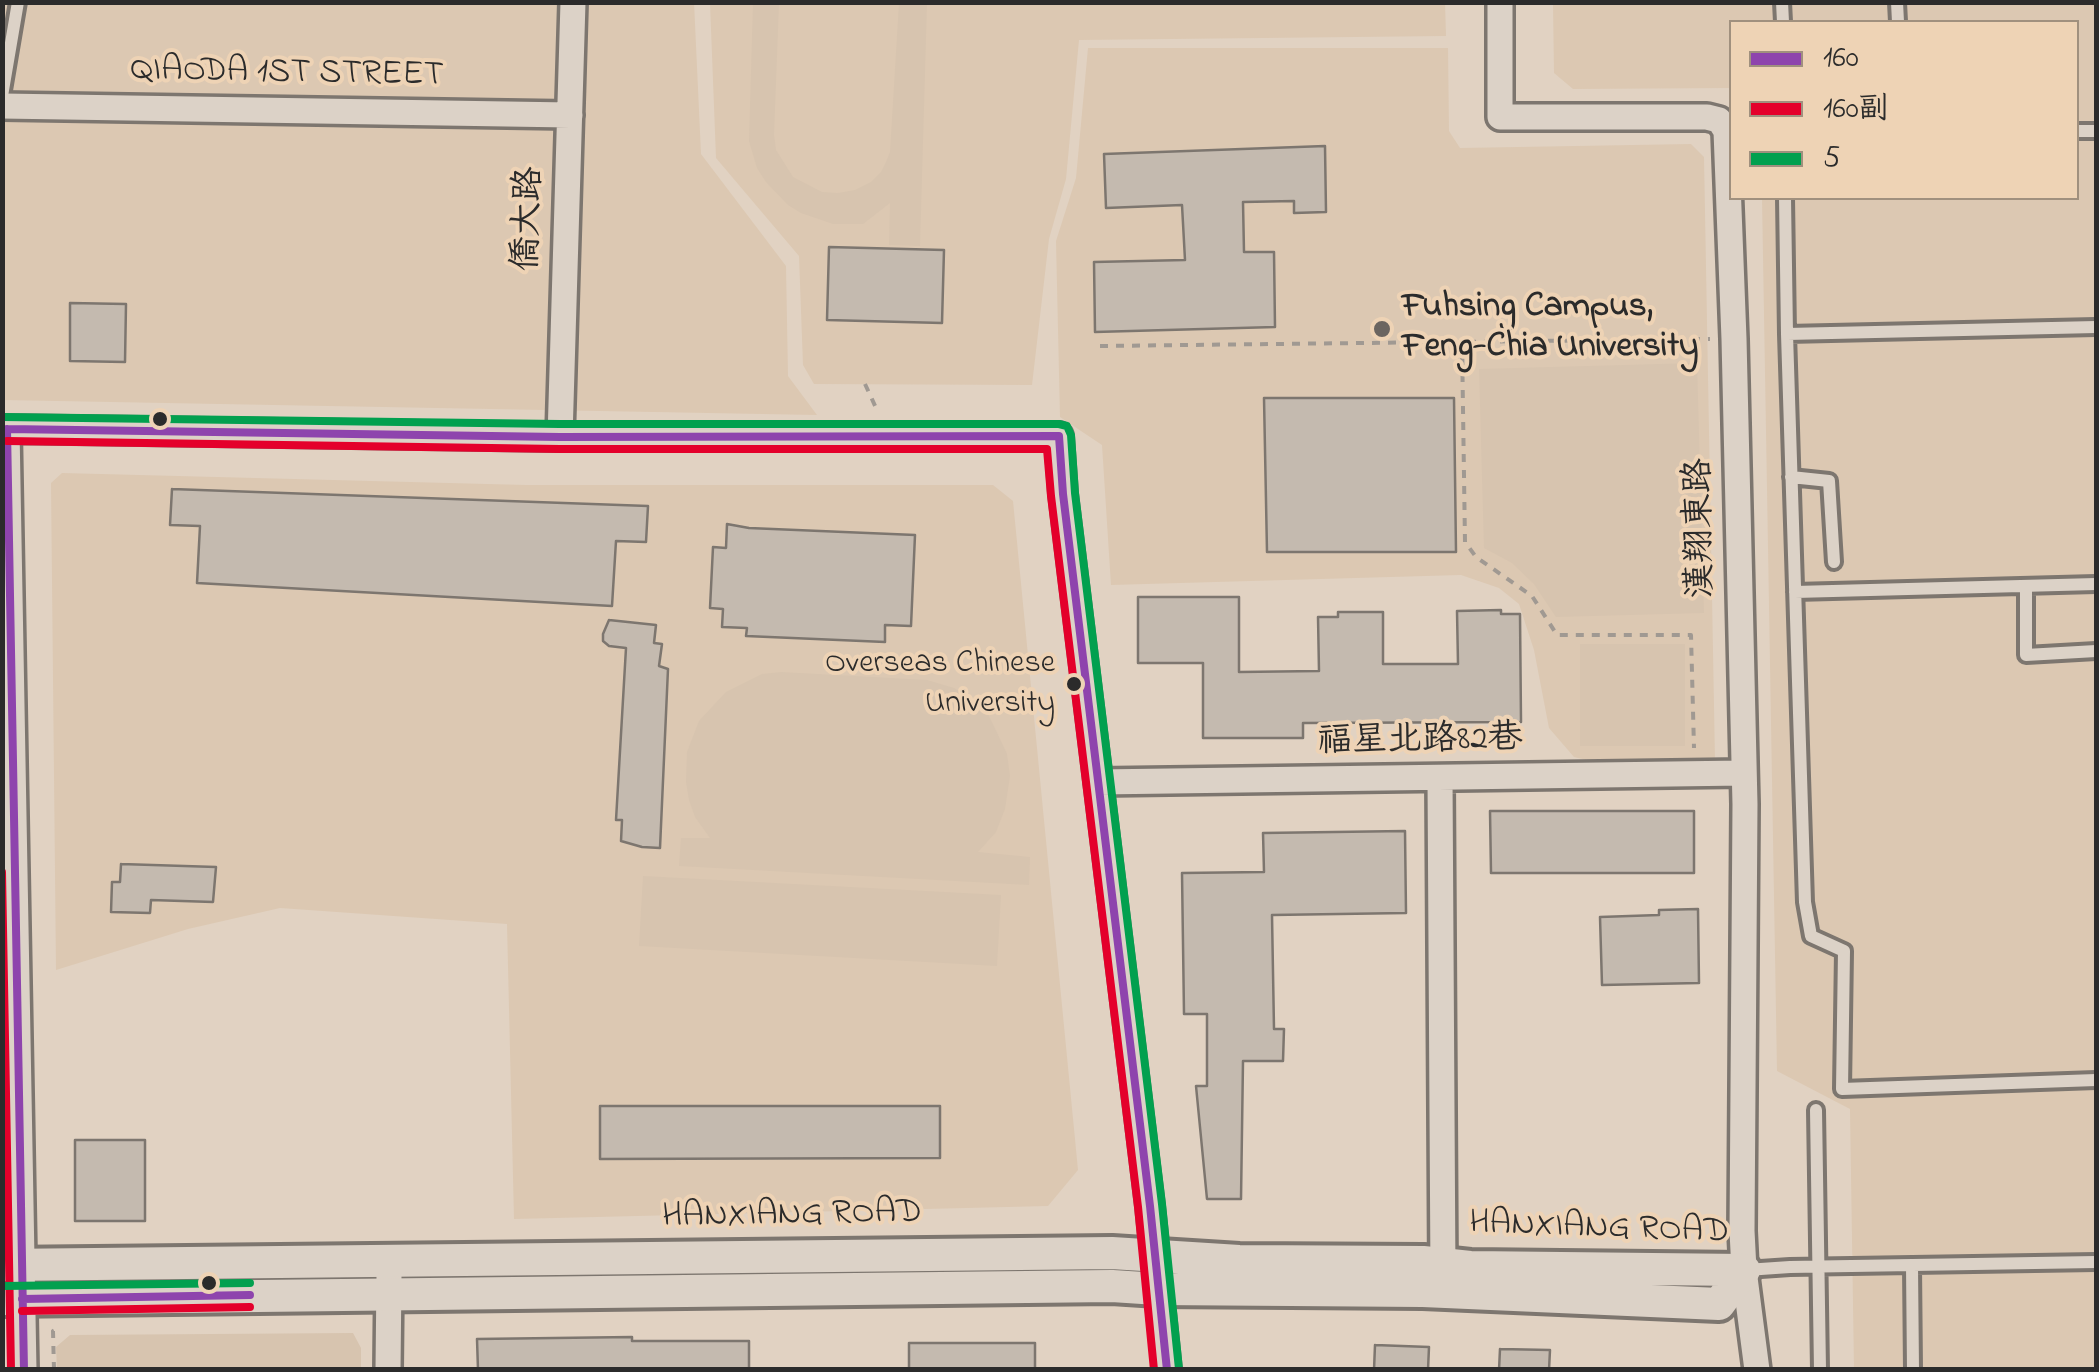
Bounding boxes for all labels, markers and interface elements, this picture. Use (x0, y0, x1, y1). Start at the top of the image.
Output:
legend (1729, 20, 2079, 200)
text: 160 (1823, 37, 1859, 81)
street label: QIAODA 1ST STREET (130, 51, 444, 99)
text: 160副 (1823, 88, 1889, 132)
text: 5 (1823, 137, 1840, 181)
street label: 僑大路 (508, 166, 554, 272)
place label: Fuhsing Campus, Feng-Chia University (1402, 288, 1698, 370)
marker: Fuhsing Campus, Feng-Chia University (1371, 318, 1393, 340)
unlabelled marker (150, 409, 170, 429)
street label: 漢翔東路 (1681, 458, 1725, 598)
place label: Overseas Chinese University (825, 647, 1055, 722)
marker: Overseas Chinese University (1064, 674, 1084, 694)
street label: 福星北路82巷 (1317, 720, 1523, 766)
street label: HANXIANG ROAD (662, 1194, 922, 1240)
street label: HANXIANG ROAD (1468, 1204, 1730, 1256)
unlabelled marker (199, 1273, 219, 1293)

